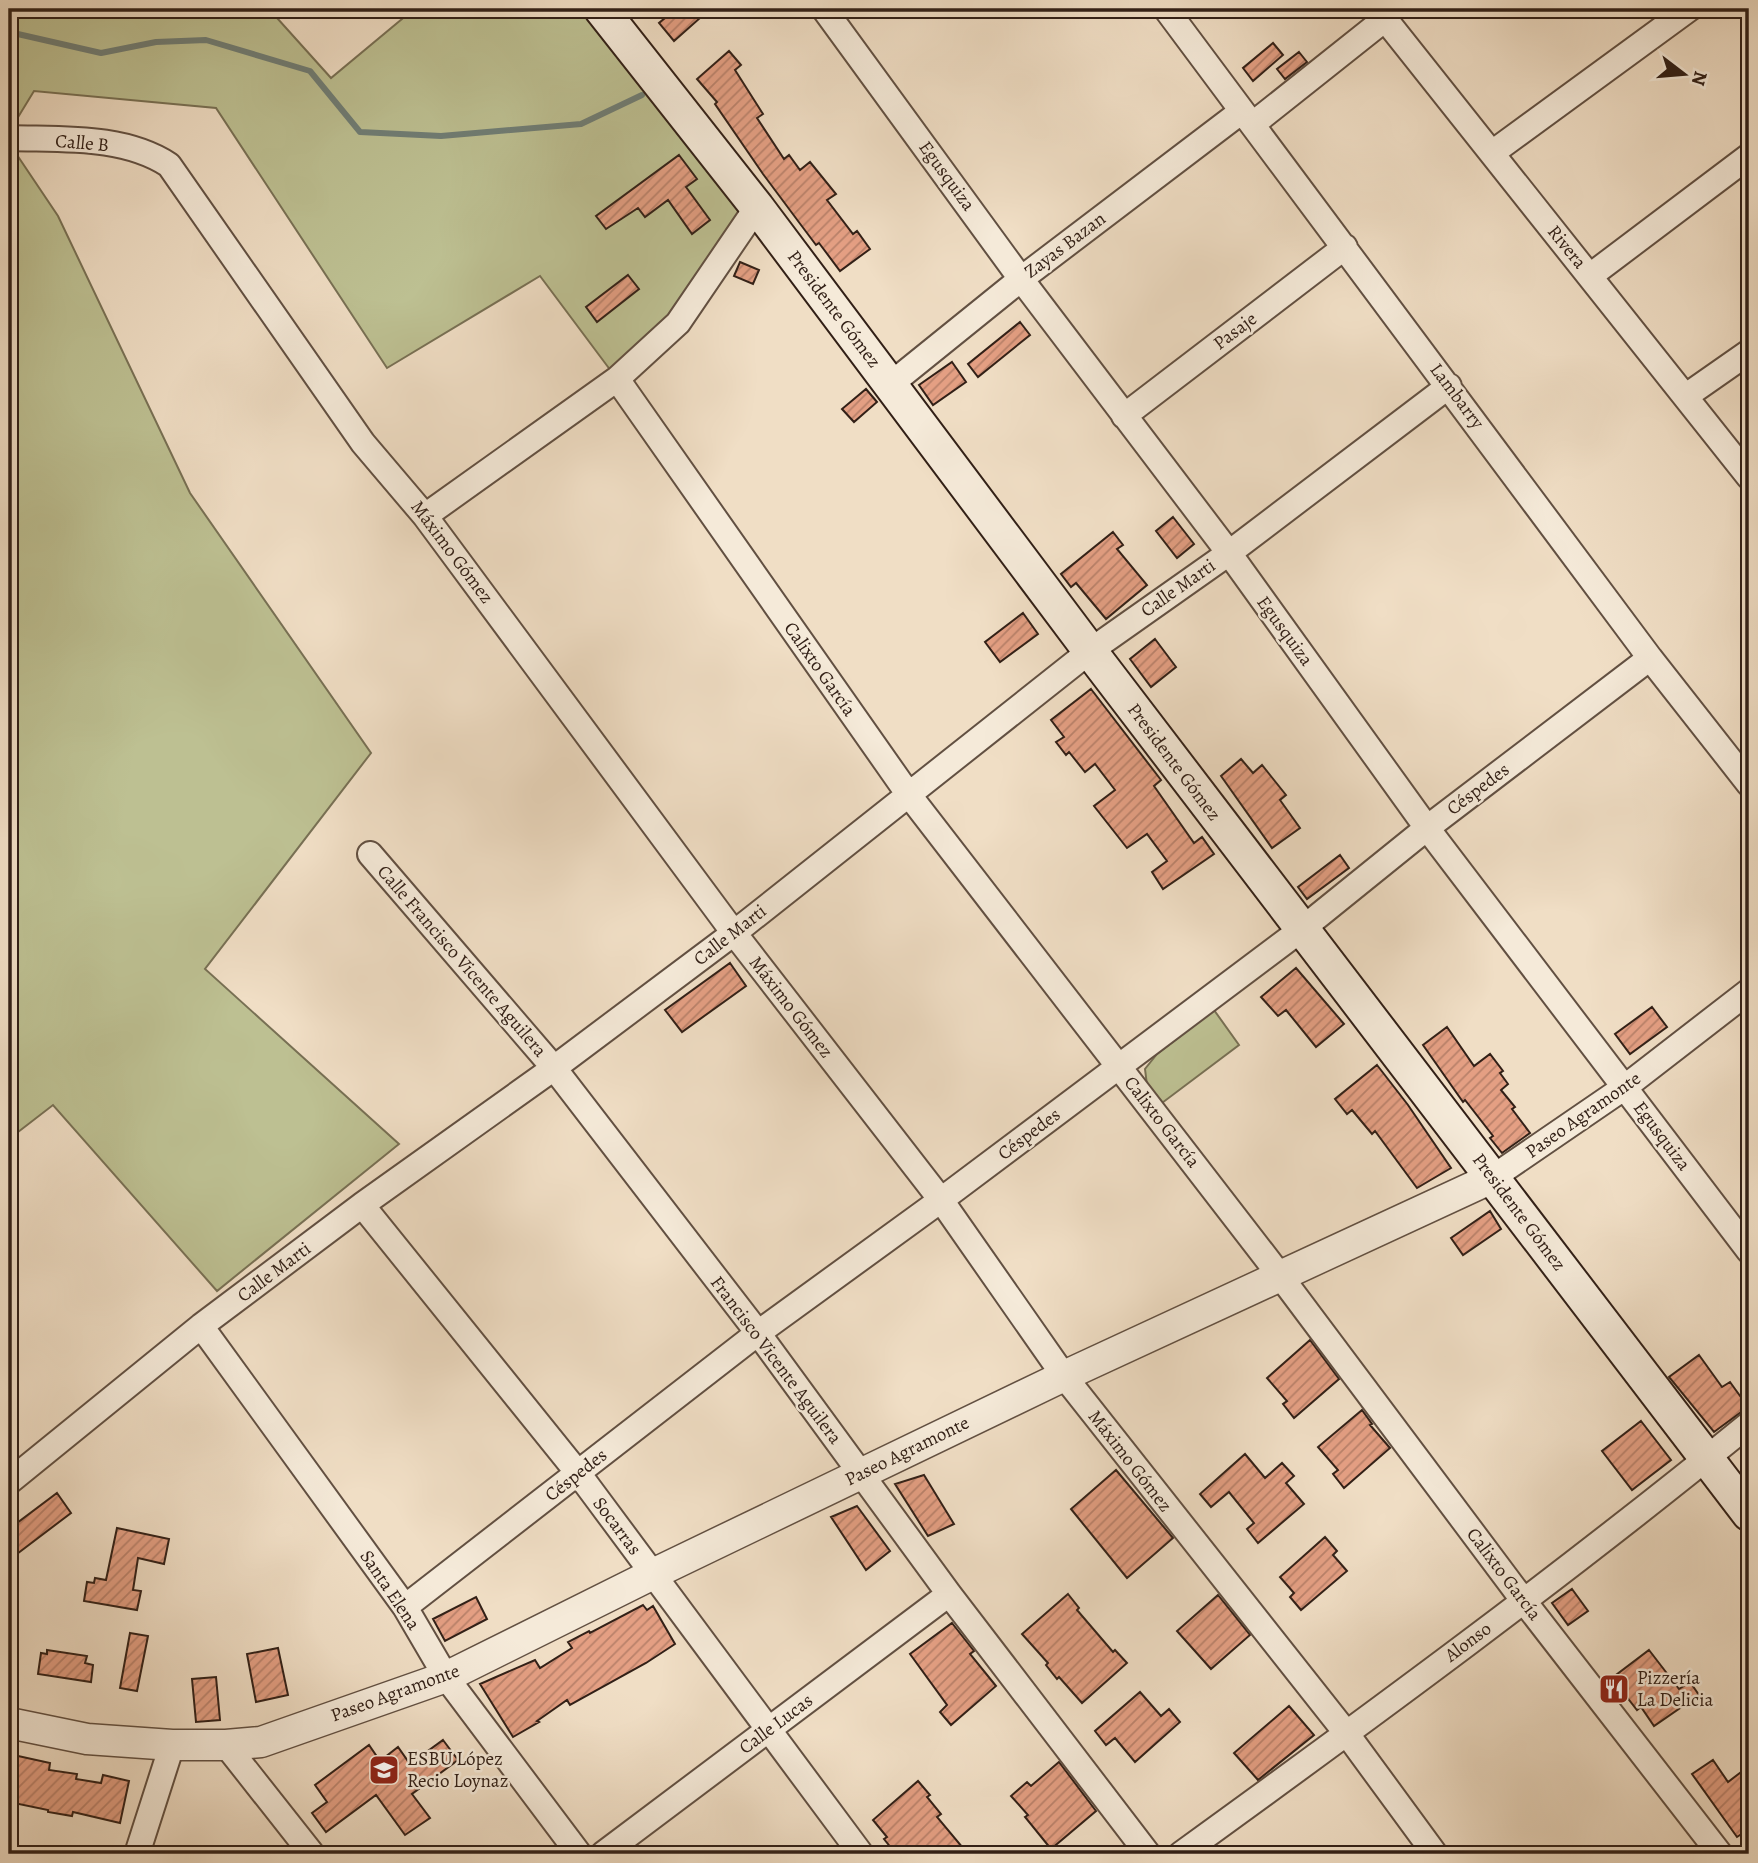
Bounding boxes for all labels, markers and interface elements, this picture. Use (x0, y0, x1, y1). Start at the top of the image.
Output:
north arrow (1650, 38, 1720, 108)
text: N (1685, 68, 1714, 89)
street label: Calle B (54, 128, 110, 158)
street label: Egusquiza (913, 136, 981, 216)
street label: Zayas Bazan (1019, 206, 1111, 284)
street label: Rivera (1541, 220, 1593, 274)
street label: Presidente Gómez (781, 245, 887, 373)
street label: Pasaje (1208, 306, 1262, 356)
street label: Lambarry (1424, 358, 1491, 435)
street label: Máximo Gómez (405, 495, 499, 609)
street label: Calle Marti (1135, 553, 1221, 623)
street label: Egusquiza (1251, 591, 1319, 671)
street label: Calixto García (778, 617, 862, 722)
street label: Presidente Gómez (1121, 698, 1227, 826)
street label: Céspedes (1441, 757, 1515, 821)
street label: Calle Francisco Vicente Aguilera (371, 859, 553, 1063)
street label: Calle Marti (688, 898, 772, 972)
street label: Máximo Gómez (743, 951, 839, 1063)
street label: Paseo Agramonte (1520, 1066, 1646, 1164)
street label: Calixto García (1118, 1071, 1206, 1173)
street label: Egusquiza (1627, 1096, 1697, 1176)
street label: Céspedes (992, 1102, 1066, 1166)
street label: Presidente Gómez (1466, 1148, 1572, 1276)
street label: Calle Marti (232, 1236, 316, 1308)
street label: Francisco Vicente Aguilera (704, 1271, 848, 1450)
street label: Máximo Gómez (1082, 1405, 1178, 1517)
street label: Paseo Agramonte (840, 1410, 974, 1492)
street label: Céspedes (539, 1442, 613, 1508)
street label: Socarras (587, 1492, 647, 1560)
street label: Calixto García (1461, 1522, 1548, 1626)
street label: Santa Elena (354, 1545, 426, 1635)
street label: Alonso (1438, 1616, 1497, 1669)
street label: Paseo Agramonte (327, 1658, 463, 1728)
place label: Pizzería La Delicia (1637, 1665, 1714, 1713)
restaurant icon: Pizzería La Delicia (1597, 1672, 1631, 1706)
street label: Calle Lucas (734, 1688, 818, 1760)
place label: ESBU López Recio Loynaz (407, 1746, 508, 1794)
school or university icon: ESBU López Recio Loynaz (367, 1753, 401, 1787)

